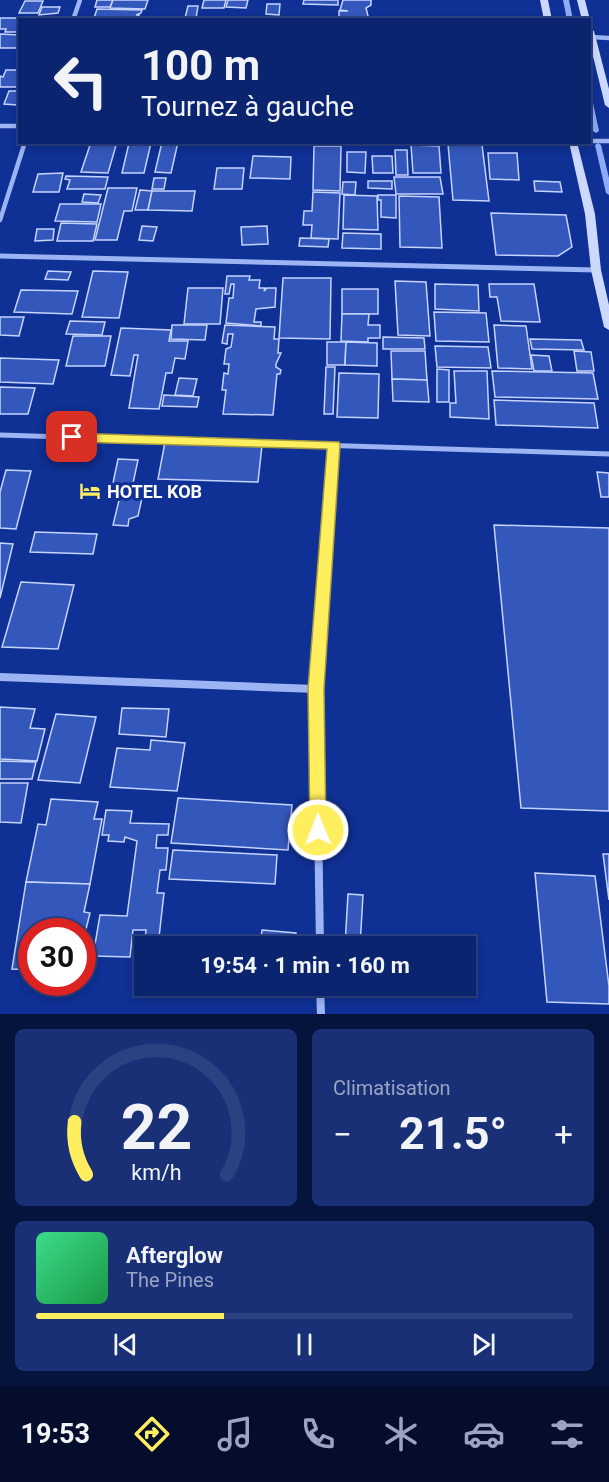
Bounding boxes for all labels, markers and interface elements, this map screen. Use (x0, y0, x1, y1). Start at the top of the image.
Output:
text: 100 m (141, 41, 260, 90)
icon: left (42, 42, 120, 120)
text: Tournez à gauche (141, 91, 354, 123)
pin (46, 411, 97, 462)
icon: arrive (55, 420, 88, 453)
hotel icon: HOTEL KOB (78, 479, 102, 503)
place label: HOTEL KOB (107, 481, 202, 502)
position arrow (286, 798, 350, 862)
speed limit sign: 30 (18, 918, 96, 996)
text: 19:54 · 1 min · 160 m (200, 953, 410, 978)
text: Climatisation (333, 1076, 451, 1100)
text: 22 (120, 1091, 192, 1164)
text: 21.5° (399, 1107, 507, 1160)
text: − (333, 1115, 352, 1154)
text: + (554, 1115, 573, 1154)
text: km/h (131, 1160, 181, 1185)
text: Afterglow (126, 1243, 223, 1268)
text: The Pines (126, 1268, 214, 1292)
icon: previous (109, 1328, 142, 1361)
icon: pause (288, 1328, 321, 1361)
icon: next (467, 1328, 500, 1361)
icon: directions (131, 1413, 173, 1455)
icon: music (214, 1413, 256, 1455)
icon: phone (297, 1413, 339, 1455)
icon: climate (380, 1413, 422, 1455)
icon: car (463, 1413, 505, 1455)
icon: filters (546, 1413, 588, 1455)
text: 19:53 (21, 1418, 90, 1450)

